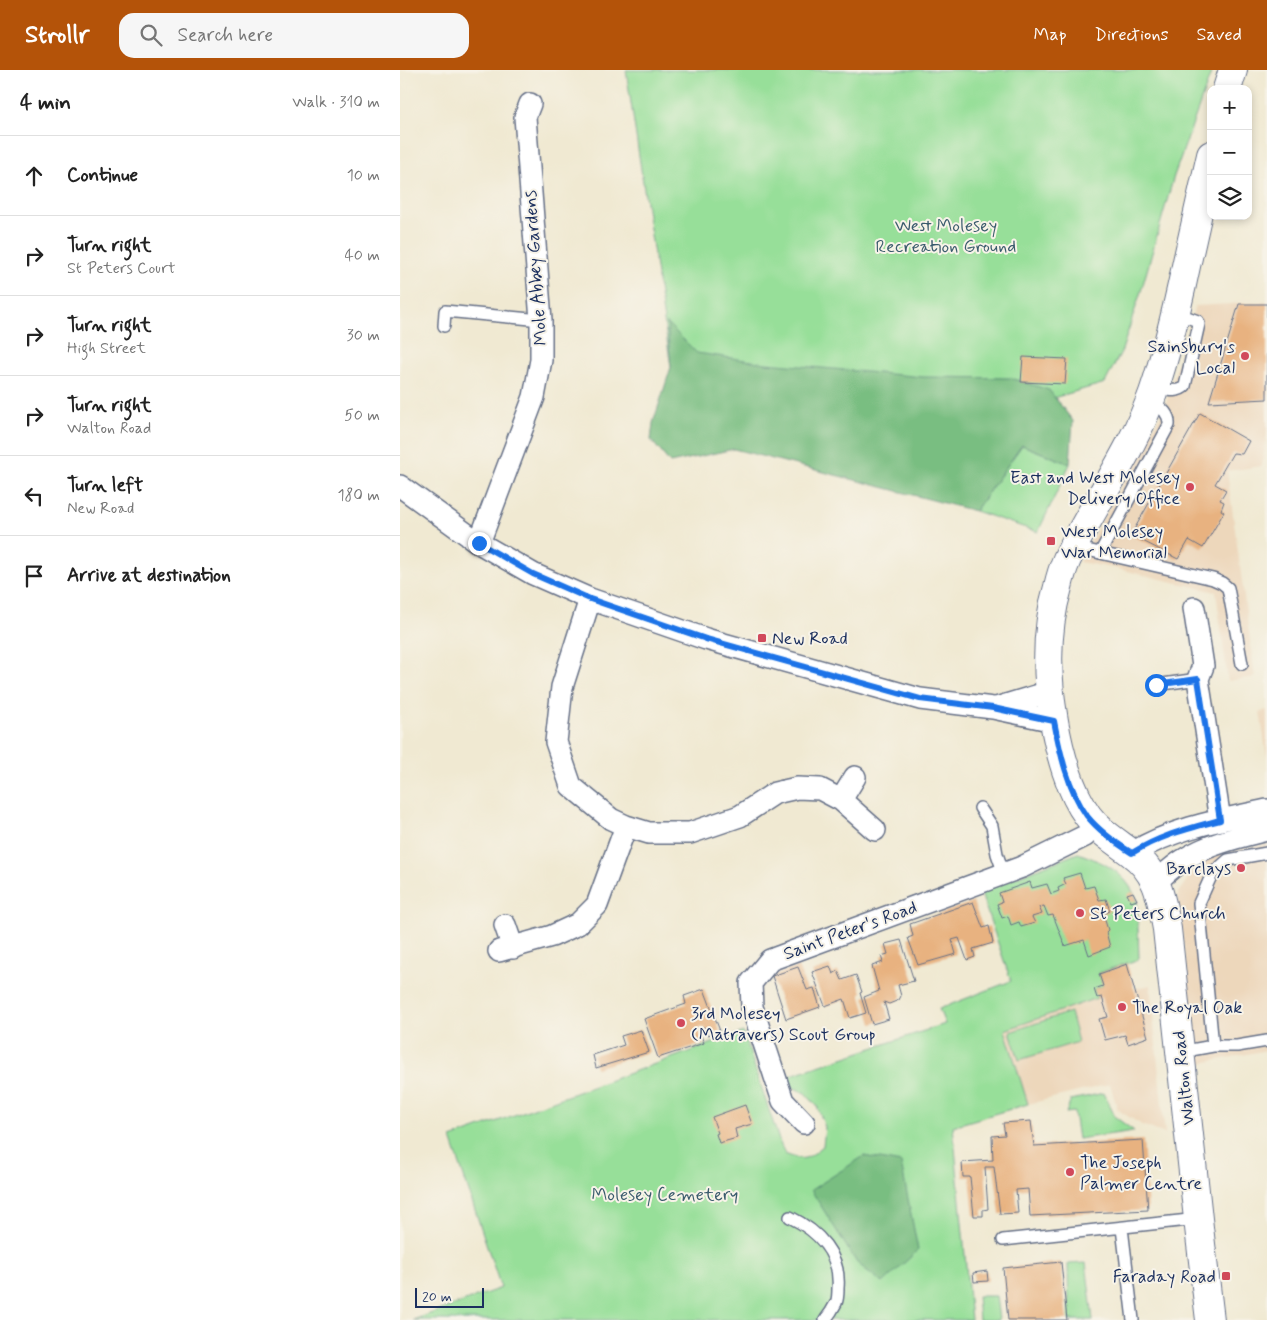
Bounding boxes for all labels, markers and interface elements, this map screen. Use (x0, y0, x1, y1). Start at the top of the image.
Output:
search box (119, 13, 469, 58)
text: Strollr (25, 20, 89, 51)
icon: search (137, 21, 165, 49)
text: Search here (177, 23, 273, 48)
text: Map (1034, 23, 1067, 47)
text: Directions (1095, 23, 1169, 47)
text: Saved (1197, 23, 1242, 47)
map controls (1207, 85, 1252, 220)
button: + (1207, 85, 1252, 130)
text: 4 min (20, 89, 71, 117)
text: Walk · 310 m (292, 92, 380, 113)
button: − (1207, 130, 1252, 175)
icon: ahead (20, 162, 48, 190)
text: Continue (67, 163, 138, 188)
text: 10 m (347, 165, 380, 186)
button: layers (1207, 175, 1252, 220)
street label: Mole Abbey Gardens (519, 190, 553, 346)
park label: West Molesey Recreation Ground (876, 214, 1016, 259)
text: Turn right (67, 233, 151, 258)
icon: right (20, 242, 48, 270)
text: 40 m (344, 245, 380, 266)
text: St Peters Court (67, 258, 176, 279)
text: Turn right (67, 313, 151, 338)
icon: right (20, 322, 48, 350)
text: 30 m (347, 325, 380, 346)
place label: Sainsbury's Local (1147, 335, 1235, 380)
text: High Street (67, 338, 146, 359)
marker: Sainsbury's Local (1239, 350, 1251, 362)
text: Turn right (67, 393, 151, 418)
icon: right (20, 402, 48, 430)
text: 50 m (344, 405, 380, 426)
text: Walton Road (67, 418, 151, 439)
place label: East and West Molesey Delivery Office (1010, 466, 1180, 511)
text: Turn left (67, 473, 143, 498)
marker: East and West Molesey Delivery Office (1184, 481, 1196, 493)
icon: left (20, 482, 48, 510)
text: 180 m (337, 485, 380, 506)
text: New Road (67, 498, 134, 519)
place label: West Molesey War Memorial (1061, 520, 1167, 565)
route end (468, 532, 491, 555)
marker: West Molesey War Memorial (1045, 535, 1057, 547)
icon: arrive (20, 562, 48, 590)
text: Arrive at destination (67, 563, 231, 588)
place label: New Road (772, 627, 848, 651)
marker: New Road (756, 632, 768, 644)
route start (1145, 674, 1168, 697)
place label: Barclays (1166, 857, 1231, 881)
marker: Barclays (1235, 862, 1247, 874)
street label: Saint Peter's Road (780, 896, 920, 966)
place label: St Peters Church (1090, 902, 1226, 926)
marker: St Peters Church (1074, 907, 1086, 919)
place label: The Royal Oak (1132, 996, 1242, 1020)
marker: The Royal Oak (1116, 1001, 1128, 1013)
place label: 3rd Molesey (Matravers) Scout Group (691, 1002, 876, 1047)
marker: 3rd Molesey (Matravers) Scout Group (675, 1017, 687, 1029)
street label: Walton Road (1167, 1029, 1201, 1126)
place label: The Joseph Palmer Centre (1080, 1151, 1202, 1196)
marker: The Joseph Palmer Centre (1064, 1166, 1076, 1178)
park label: Molesey Cemetery (592, 1183, 738, 1207)
place label: Faraday Road (1113, 1265, 1216, 1289)
marker: Faraday Road (1220, 1270, 1232, 1282)
scale bar (415, 1285, 484, 1308)
text: 20 m (422, 1288, 452, 1306)

